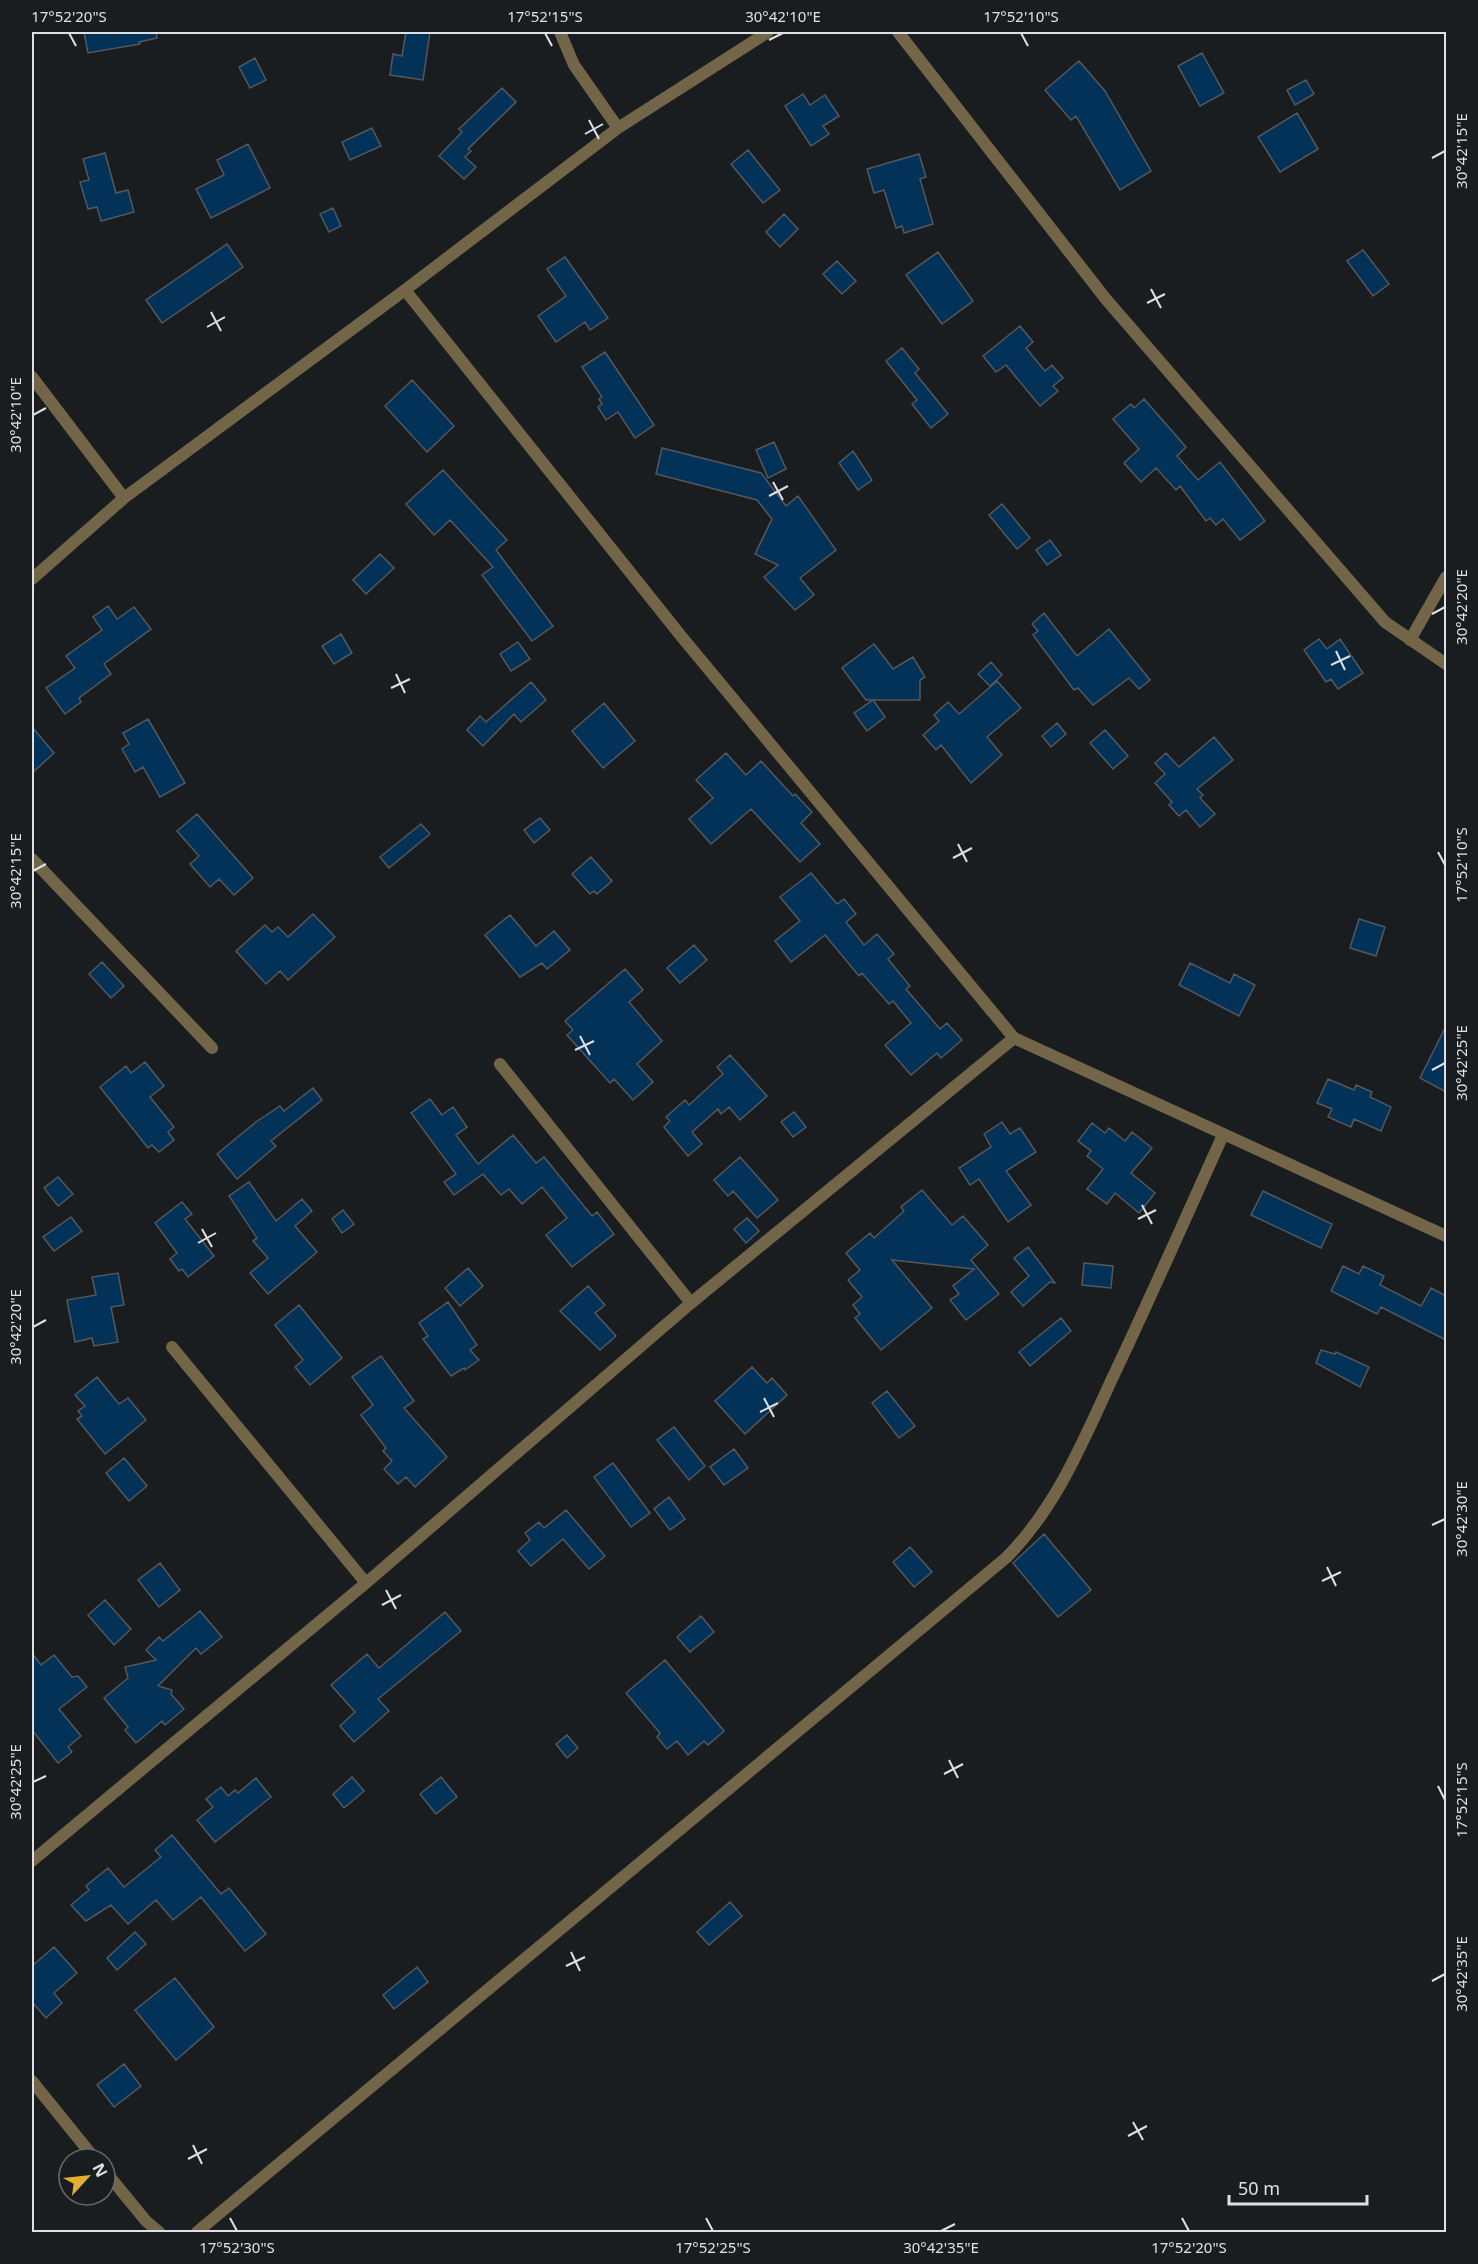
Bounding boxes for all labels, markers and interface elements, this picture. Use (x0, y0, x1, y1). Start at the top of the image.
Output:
text: 17°52'20"S (31, 6, 107, 26)
text: 17°52'15"S (507, 6, 583, 26)
text: 30°42'10"E (745, 6, 821, 26)
text: 17°52'10"S (983, 6, 1059, 26)
text: 30°42'15"E (1451, 113, 1471, 189)
text: 30°42'10"E (5, 377, 25, 453)
text: 30°42'20"E (1451, 569, 1471, 645)
text: 17°52'10"S (1451, 827, 1471, 903)
text: 30°42'15"E (5, 833, 25, 909)
text: 30°42'25"E (1451, 1025, 1471, 1101)
text: 30°42'20"E (5, 1289, 25, 1365)
text: 30°42'30"E (1451, 1481, 1471, 1557)
text: 30°42'25"E (5, 1744, 25, 1820)
text: 17°52'15"S (1451, 1762, 1471, 1838)
text: 30°42'35"E (1451, 1936, 1471, 2012)
north arrow (57, 2147, 117, 2207)
text: N (88, 2159, 113, 2181)
scale bar (1229, 2168, 1367, 2206)
text: 50 m (1238, 2176, 1280, 2200)
text: 17°52'30"S (199, 2237, 275, 2257)
text: 17°52'25"S (675, 2237, 751, 2257)
text: 30°42'35"E (903, 2237, 979, 2257)
text: 17°52'20"S (1151, 2237, 1227, 2257)

